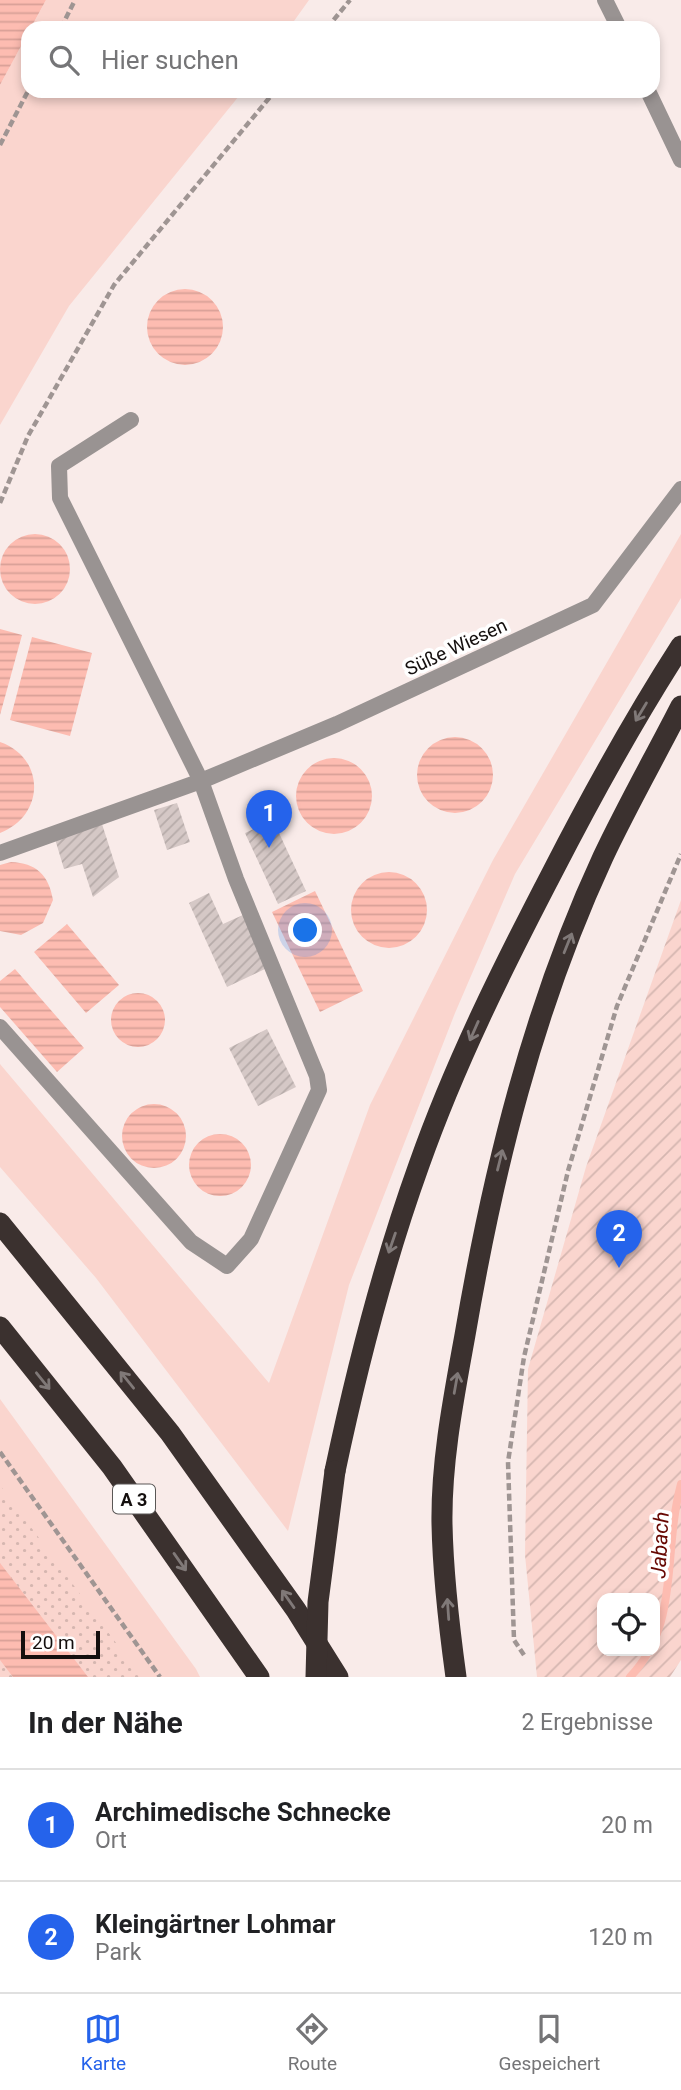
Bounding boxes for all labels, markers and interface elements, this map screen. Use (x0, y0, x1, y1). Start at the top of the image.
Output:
search box (21, 21, 660, 98)
icon: search (45, 41, 83, 79)
text: Hier suchen (101, 45, 239, 75)
street label: Süße Wiesen (401, 613, 511, 681)
one-way arrow (633, 701, 647, 721)
pin: 1 (246, 790, 292, 848)
your location (288, 913, 322, 947)
one-way arrow (563, 933, 576, 954)
one-way arrow (467, 1020, 480, 1041)
one-way arrow (494, 1149, 507, 1172)
pin: 2 (596, 1210, 642, 1268)
one-way arrow (385, 1232, 398, 1254)
one-way arrow (35, 1371, 50, 1389)
one-way arrow (120, 1371, 135, 1389)
one-way arrow (450, 1372, 463, 1395)
road number: A 3 (113, 1484, 155, 1514)
water label: Jabach (646, 1511, 674, 1579)
one-way arrow (172, 1552, 187, 1571)
one-way arrow (281, 1590, 295, 1609)
map controls (597, 1593, 660, 1656)
button: locate (597, 1593, 660, 1656)
one-way arrow (441, 1598, 454, 1621)
scale bar (21, 1628, 100, 1660)
text: 20 m (32, 1631, 75, 1654)
text: In der Nähe (28, 1705, 183, 1740)
text: 2 Ergebnisse (521, 1709, 653, 1736)
text: Archimedische Schnecke (95, 1797, 391, 1827)
text: 1 (44, 1812, 58, 1839)
text: 20 m (601, 1812, 653, 1839)
text: Ort (95, 1827, 127, 1854)
text: Kleingärtner Lohmar (95, 1909, 336, 1939)
text: 2 (44, 1924, 58, 1951)
text: 120 m (588, 1924, 653, 1951)
text: Park (95, 1939, 141, 1966)
tab: Karte (81, 2010, 126, 2075)
tab: Route (288, 2010, 337, 2075)
tab: Gespeichert (498, 2010, 600, 2075)

